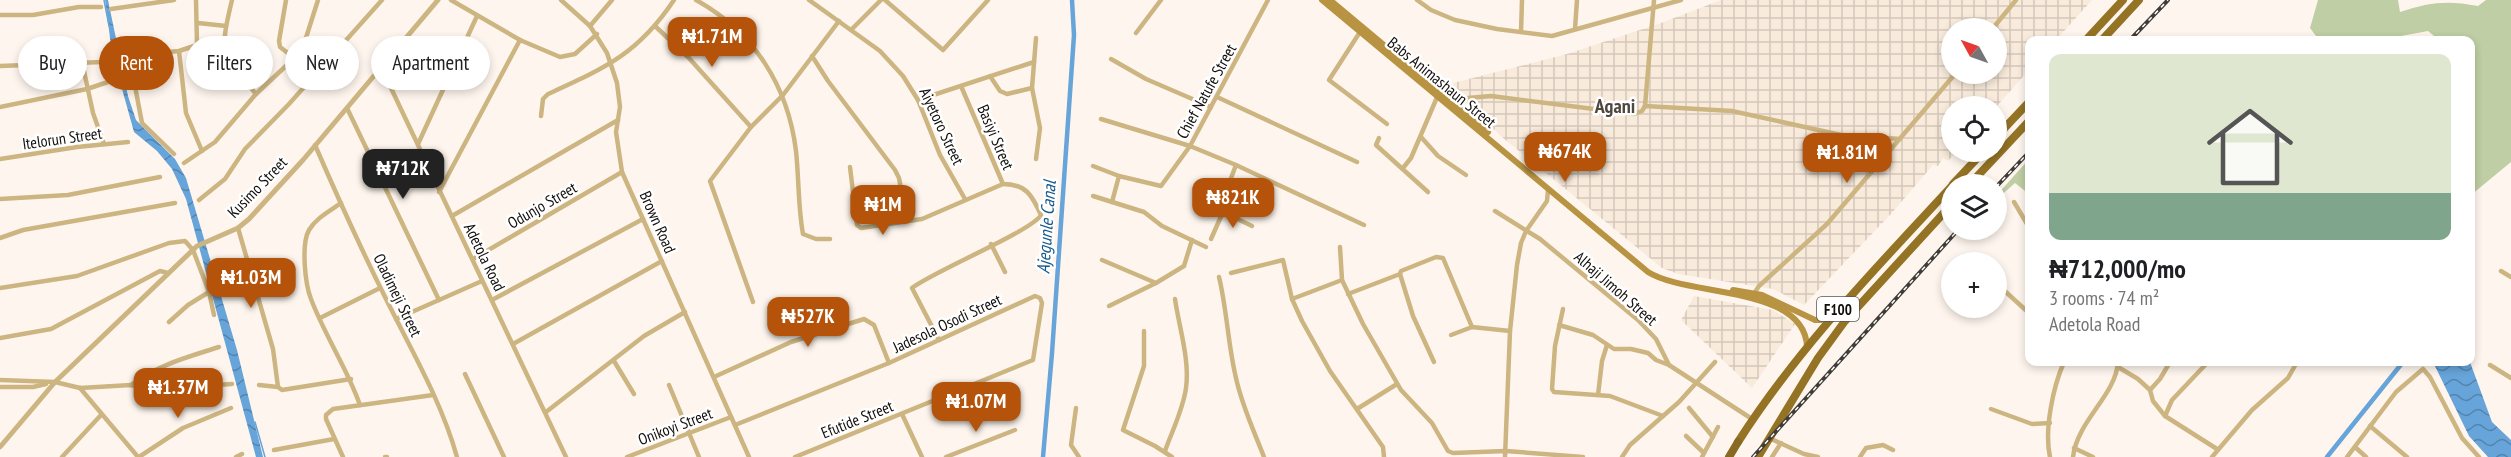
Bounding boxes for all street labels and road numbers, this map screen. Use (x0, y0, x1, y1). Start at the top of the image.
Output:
street label: Babs Animashaun Street (1384, 32, 1501, 132)
street label: Chief Natufe Street (1172, 40, 1241, 142)
street label: Aiyetoro Street (915, 84, 969, 168)
street label: Basiyi Street (973, 101, 1019, 173)
street label: Itelorun Street (21, 122, 104, 153)
street label: Kusimo Street (223, 152, 291, 222)
street label: Odunjo Street (504, 177, 581, 233)
street label: Brown Road (635, 188, 681, 256)
street label: Adetola Road (460, 220, 510, 294)
street label: Alhaji Jimoh Street (1570, 247, 1662, 330)
street label: Oladimeji Street (369, 250, 427, 340)
street label: Jadesola Osodi Street (889, 289, 1005, 357)
road number: F100 (1817, 297, 1859, 321)
street label: Efutide Street (818, 395, 896, 442)
street label: Onikoyi Street (635, 402, 716, 449)

